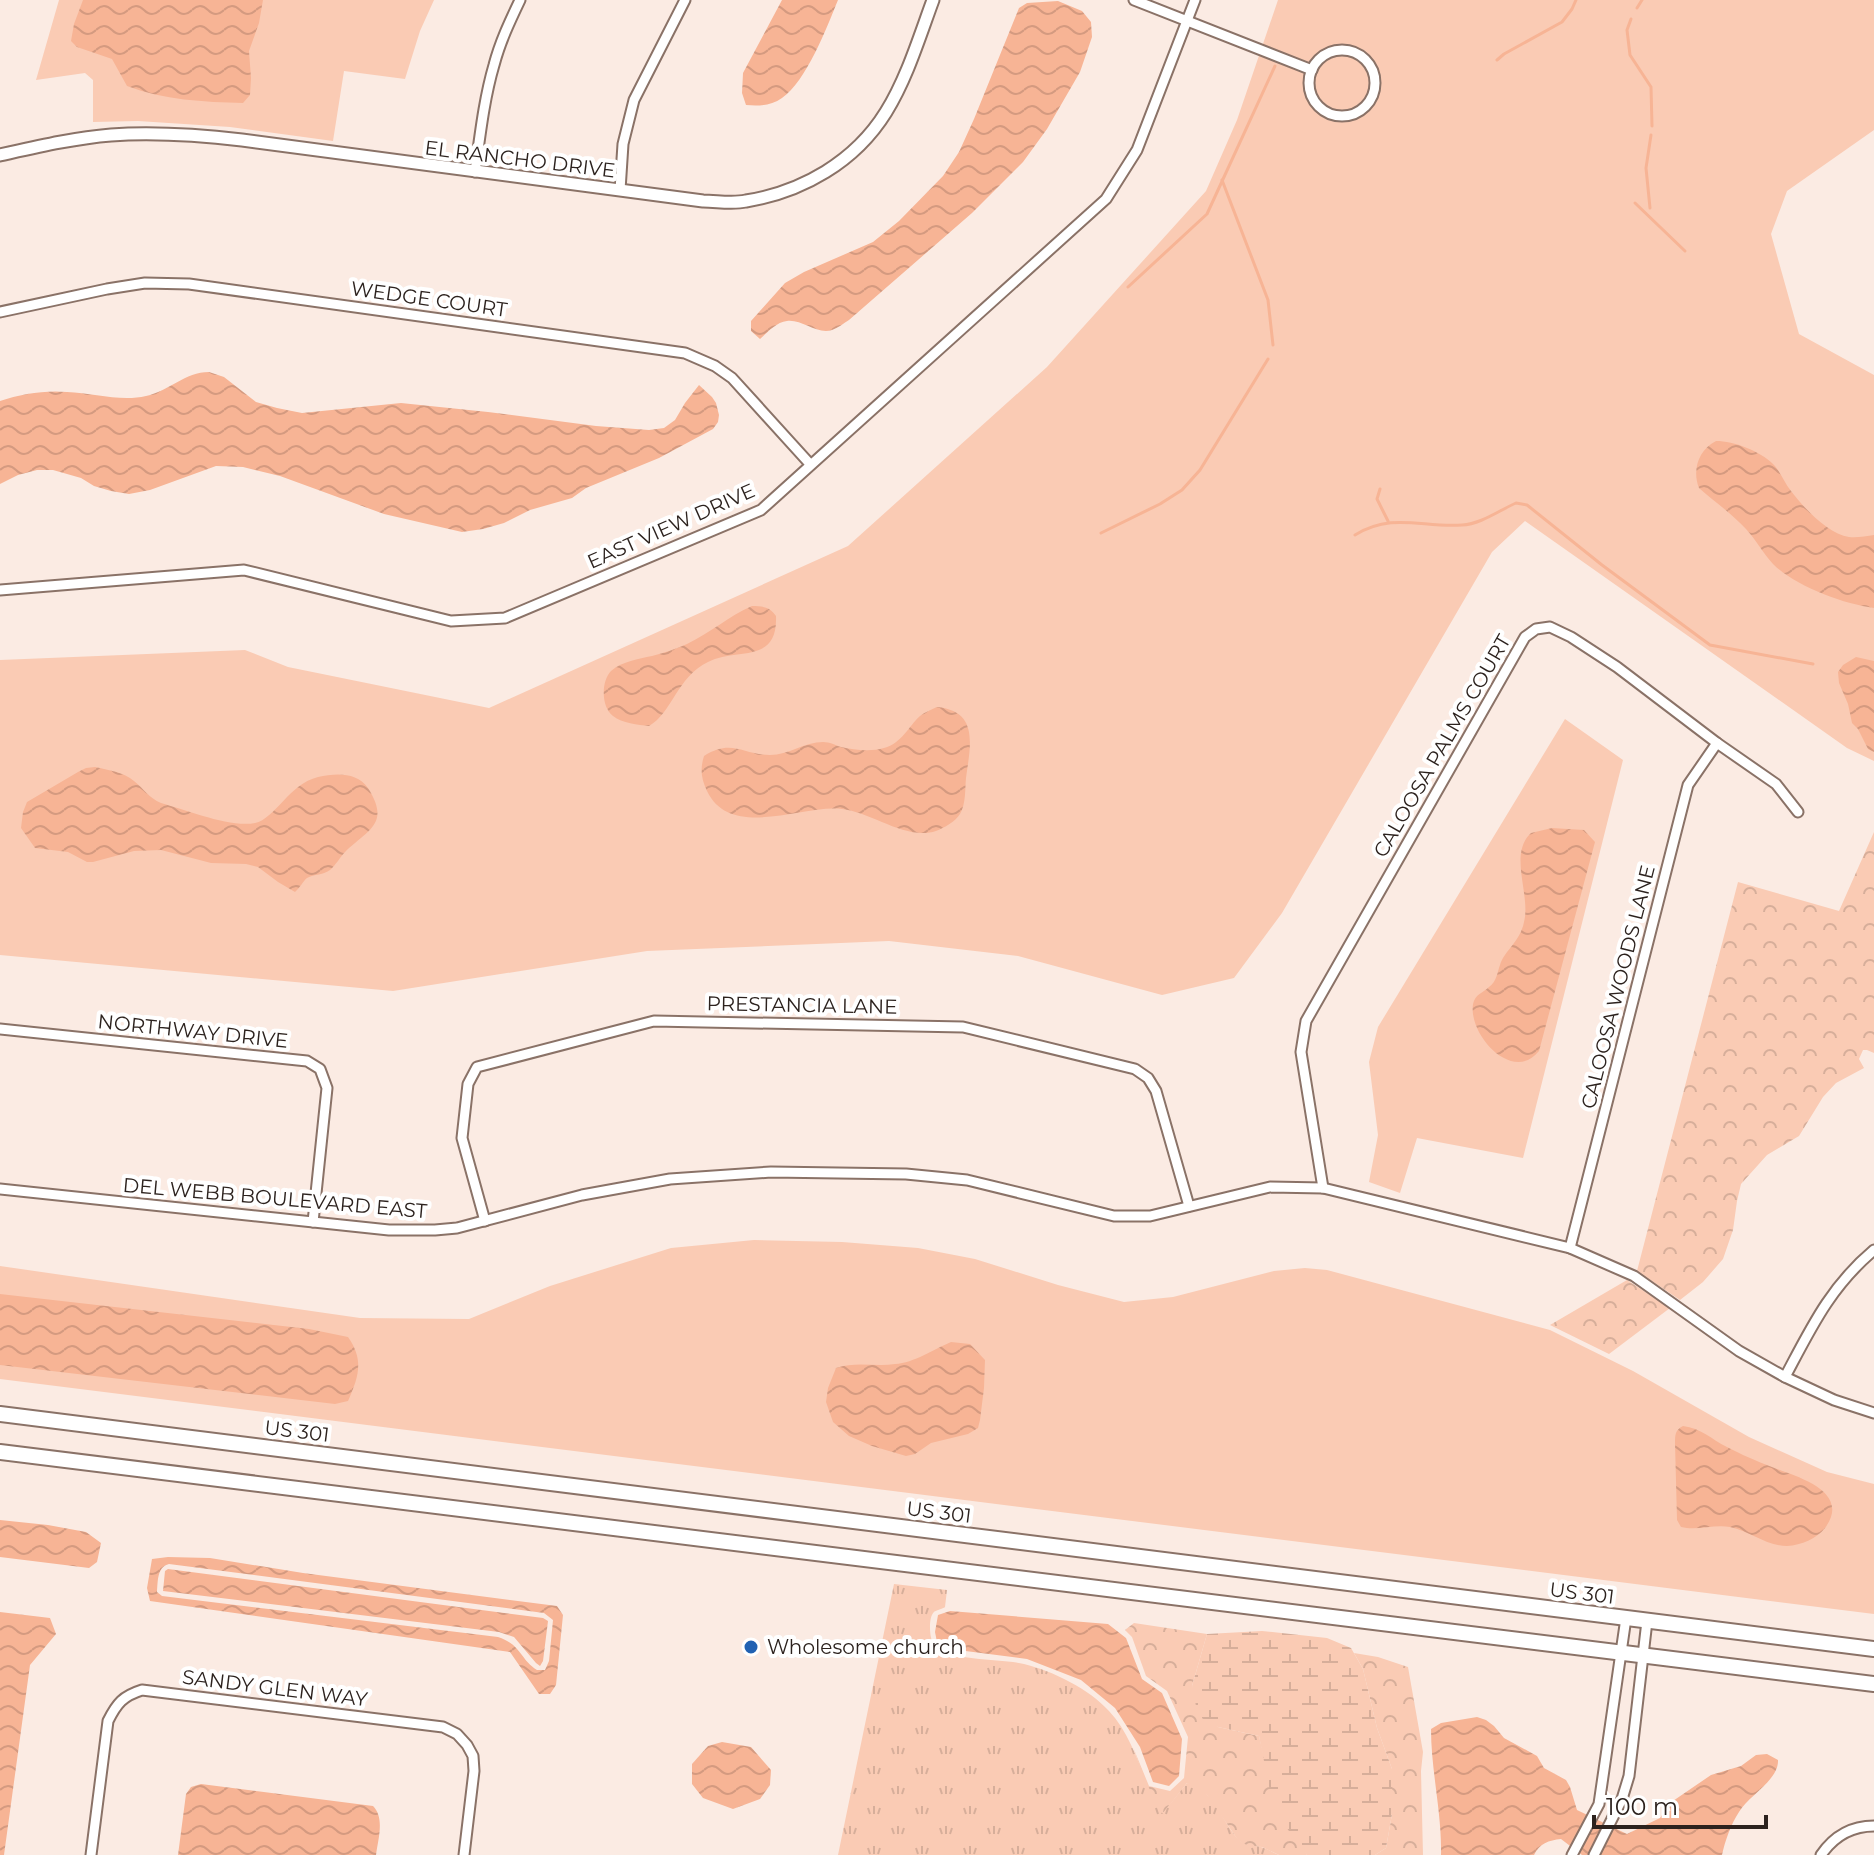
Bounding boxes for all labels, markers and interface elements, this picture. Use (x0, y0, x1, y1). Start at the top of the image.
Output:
street label: EL RANCHO DRIVE (423, 135, 617, 183)
street label: WEDGE COURT (349, 276, 509, 322)
street label: EAST VIEW DRIVE (584, 478, 758, 574)
street label: CALOOSA PALMS COURT (1368, 630, 1516, 862)
street label: CALOOSA WOODS LANE (1576, 863, 1660, 1111)
street label: PRESTANCIA LANE (706, 991, 898, 1019)
street label: NORTHWAY DRIVE (97, 1009, 289, 1053)
street label: DEL WEBB BOULEVARD EAST (122, 1173, 429, 1223)
street label: US 301 (263, 1415, 331, 1447)
street label: US 301 (905, 1496, 973, 1528)
street label: US 301 (1548, 1577, 1616, 1609)
place label: Wholesome church (767, 1635, 964, 1659)
marker: Wholesome church (742, 1638, 760, 1656)
street label: SANDY GLEN WAY (181, 1665, 369, 1711)
scale bar (1594, 1779, 1766, 1829)
text: 100 m (1606, 1792, 1678, 1821)

